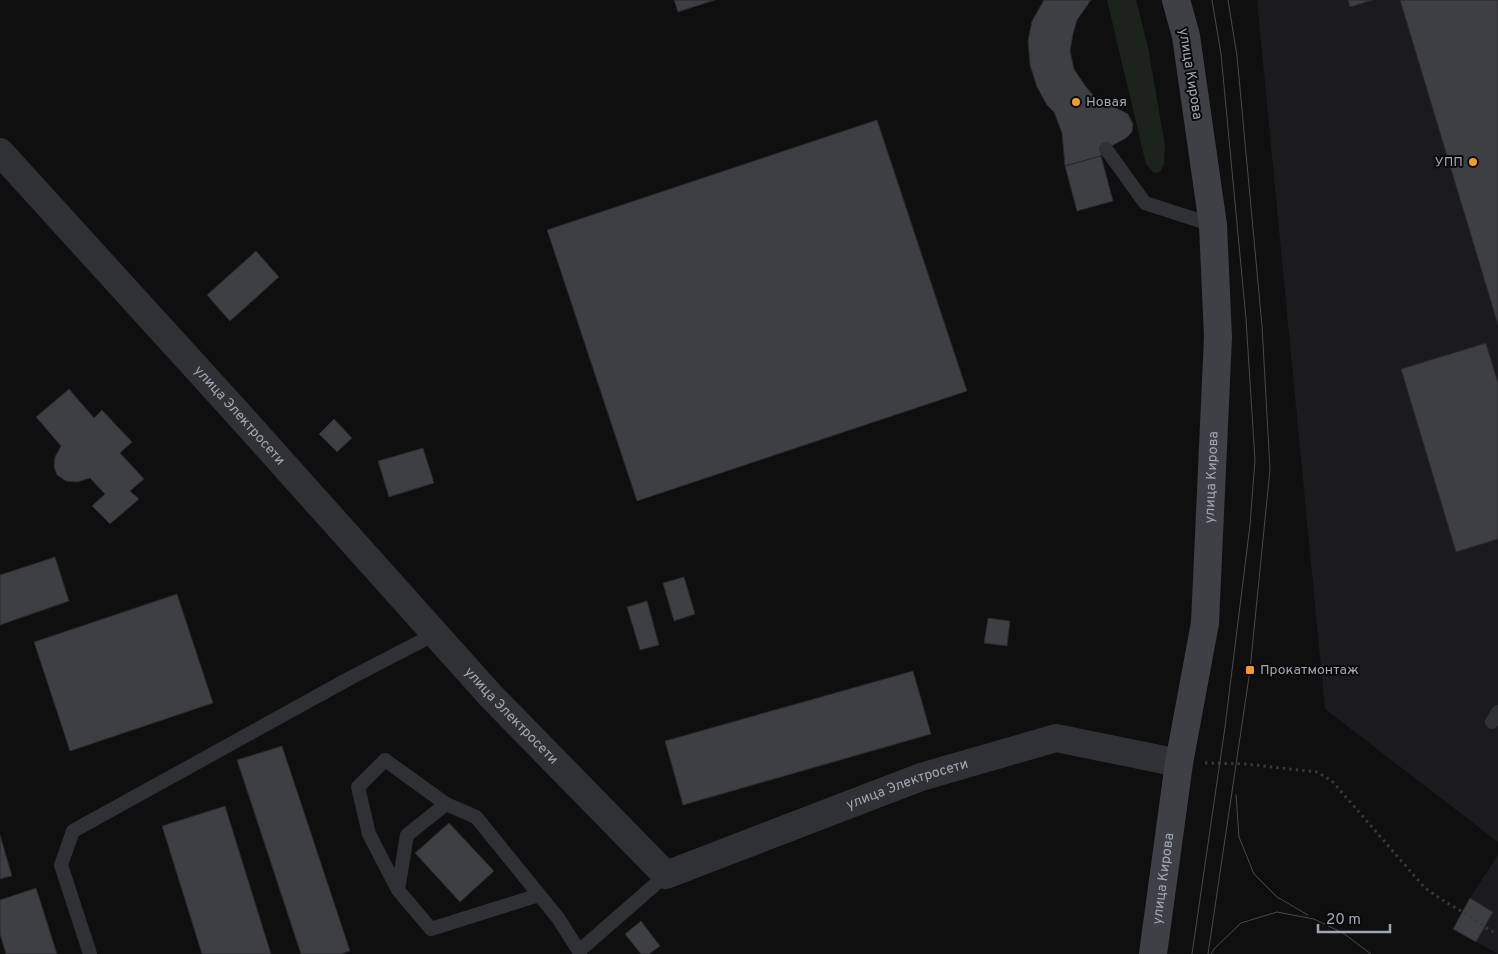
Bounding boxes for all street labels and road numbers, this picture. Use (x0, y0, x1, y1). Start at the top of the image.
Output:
street label: улица Кирова (1174, 27, 1206, 121)
street label: улица Электросети (190, 362, 289, 469)
street label: улица Кирова (1201, 431, 1222, 524)
street label: улица Электросети (461, 664, 562, 768)
street label: улица Электросети (844, 755, 970, 813)
street label: улица Кирова (1149, 832, 1178, 926)

